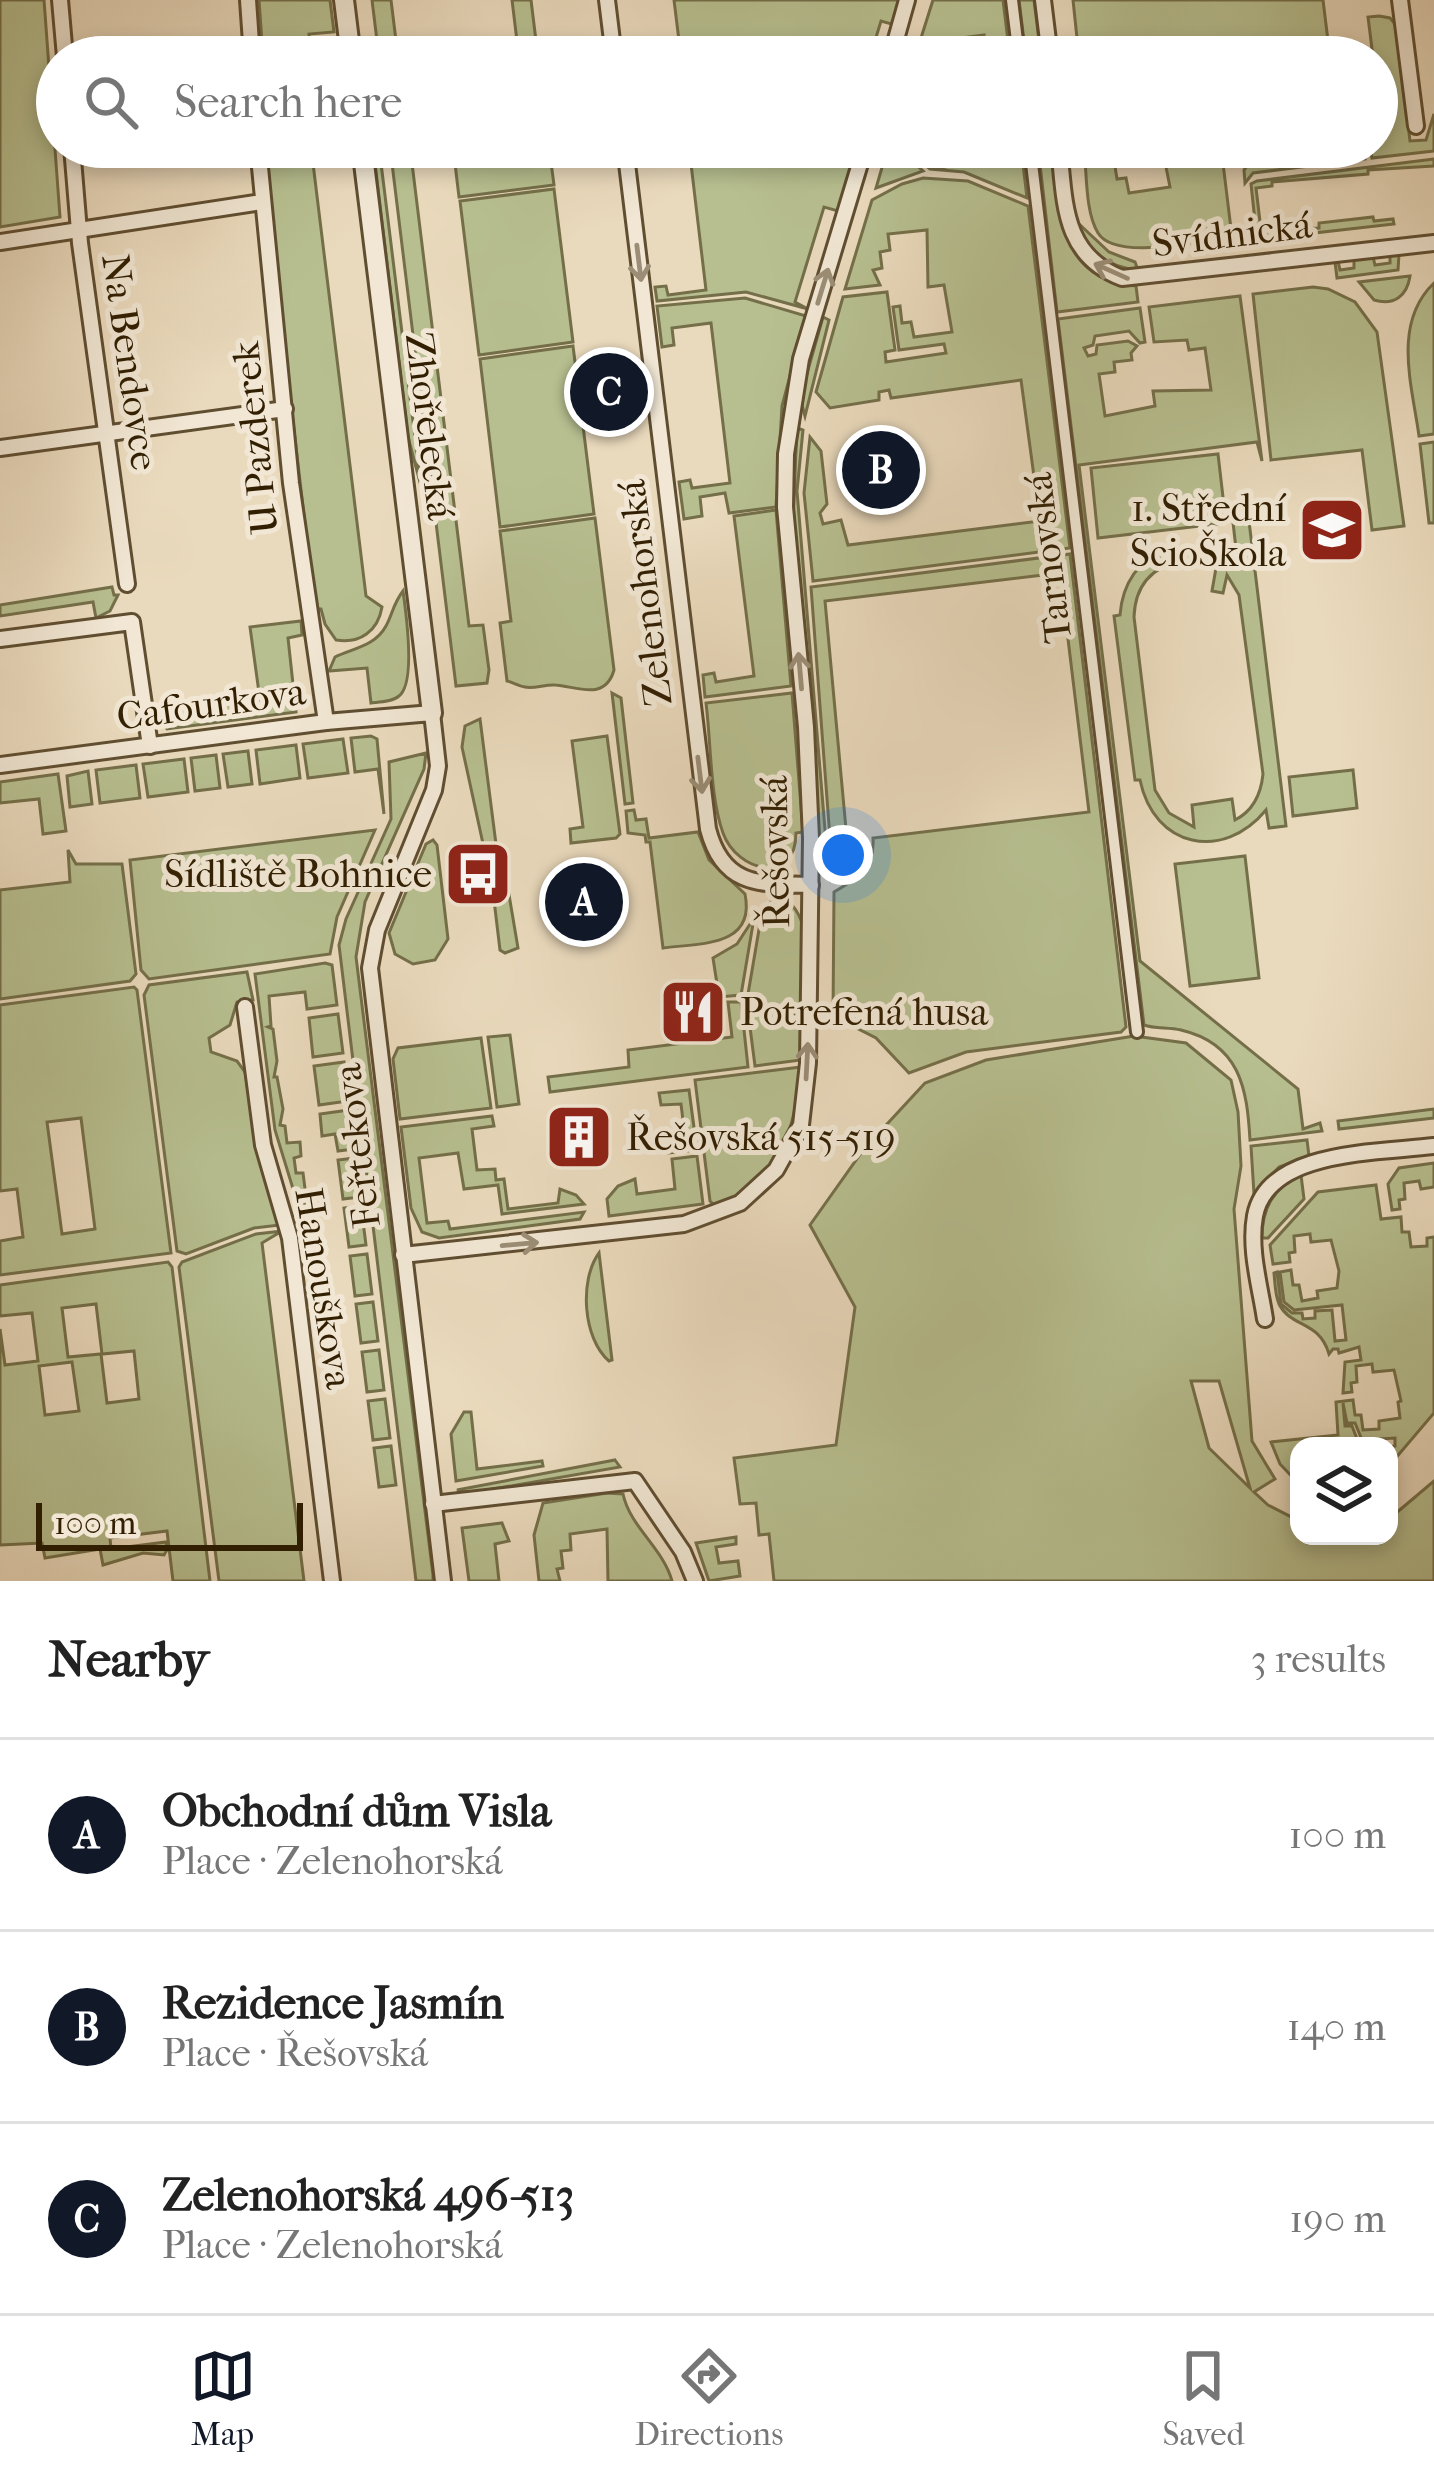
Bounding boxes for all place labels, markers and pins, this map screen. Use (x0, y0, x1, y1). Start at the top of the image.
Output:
pin: C (570, 347, 648, 437)
pin: B (842, 425, 920, 515)
place label: 1. Střední ScioŠkola (1130, 485, 1287, 576)
school or university icon: 1. Střední ScioŠkola (1297, 495, 1367, 565)
bus stop icon: Sídliště Bohnice (443, 839, 513, 909)
place label: Sídliště Bohnice (164, 851, 432, 897)
pin: A (545, 857, 623, 947)
restaurant icon: Potrefená husa (658, 977, 728, 1047)
place label: Potrefená husa (740, 989, 989, 1035)
building icon: Řešovská 515-519 (544, 1102, 614, 1172)
place label: Řešovská 515-519 (626, 1113, 896, 1160)

